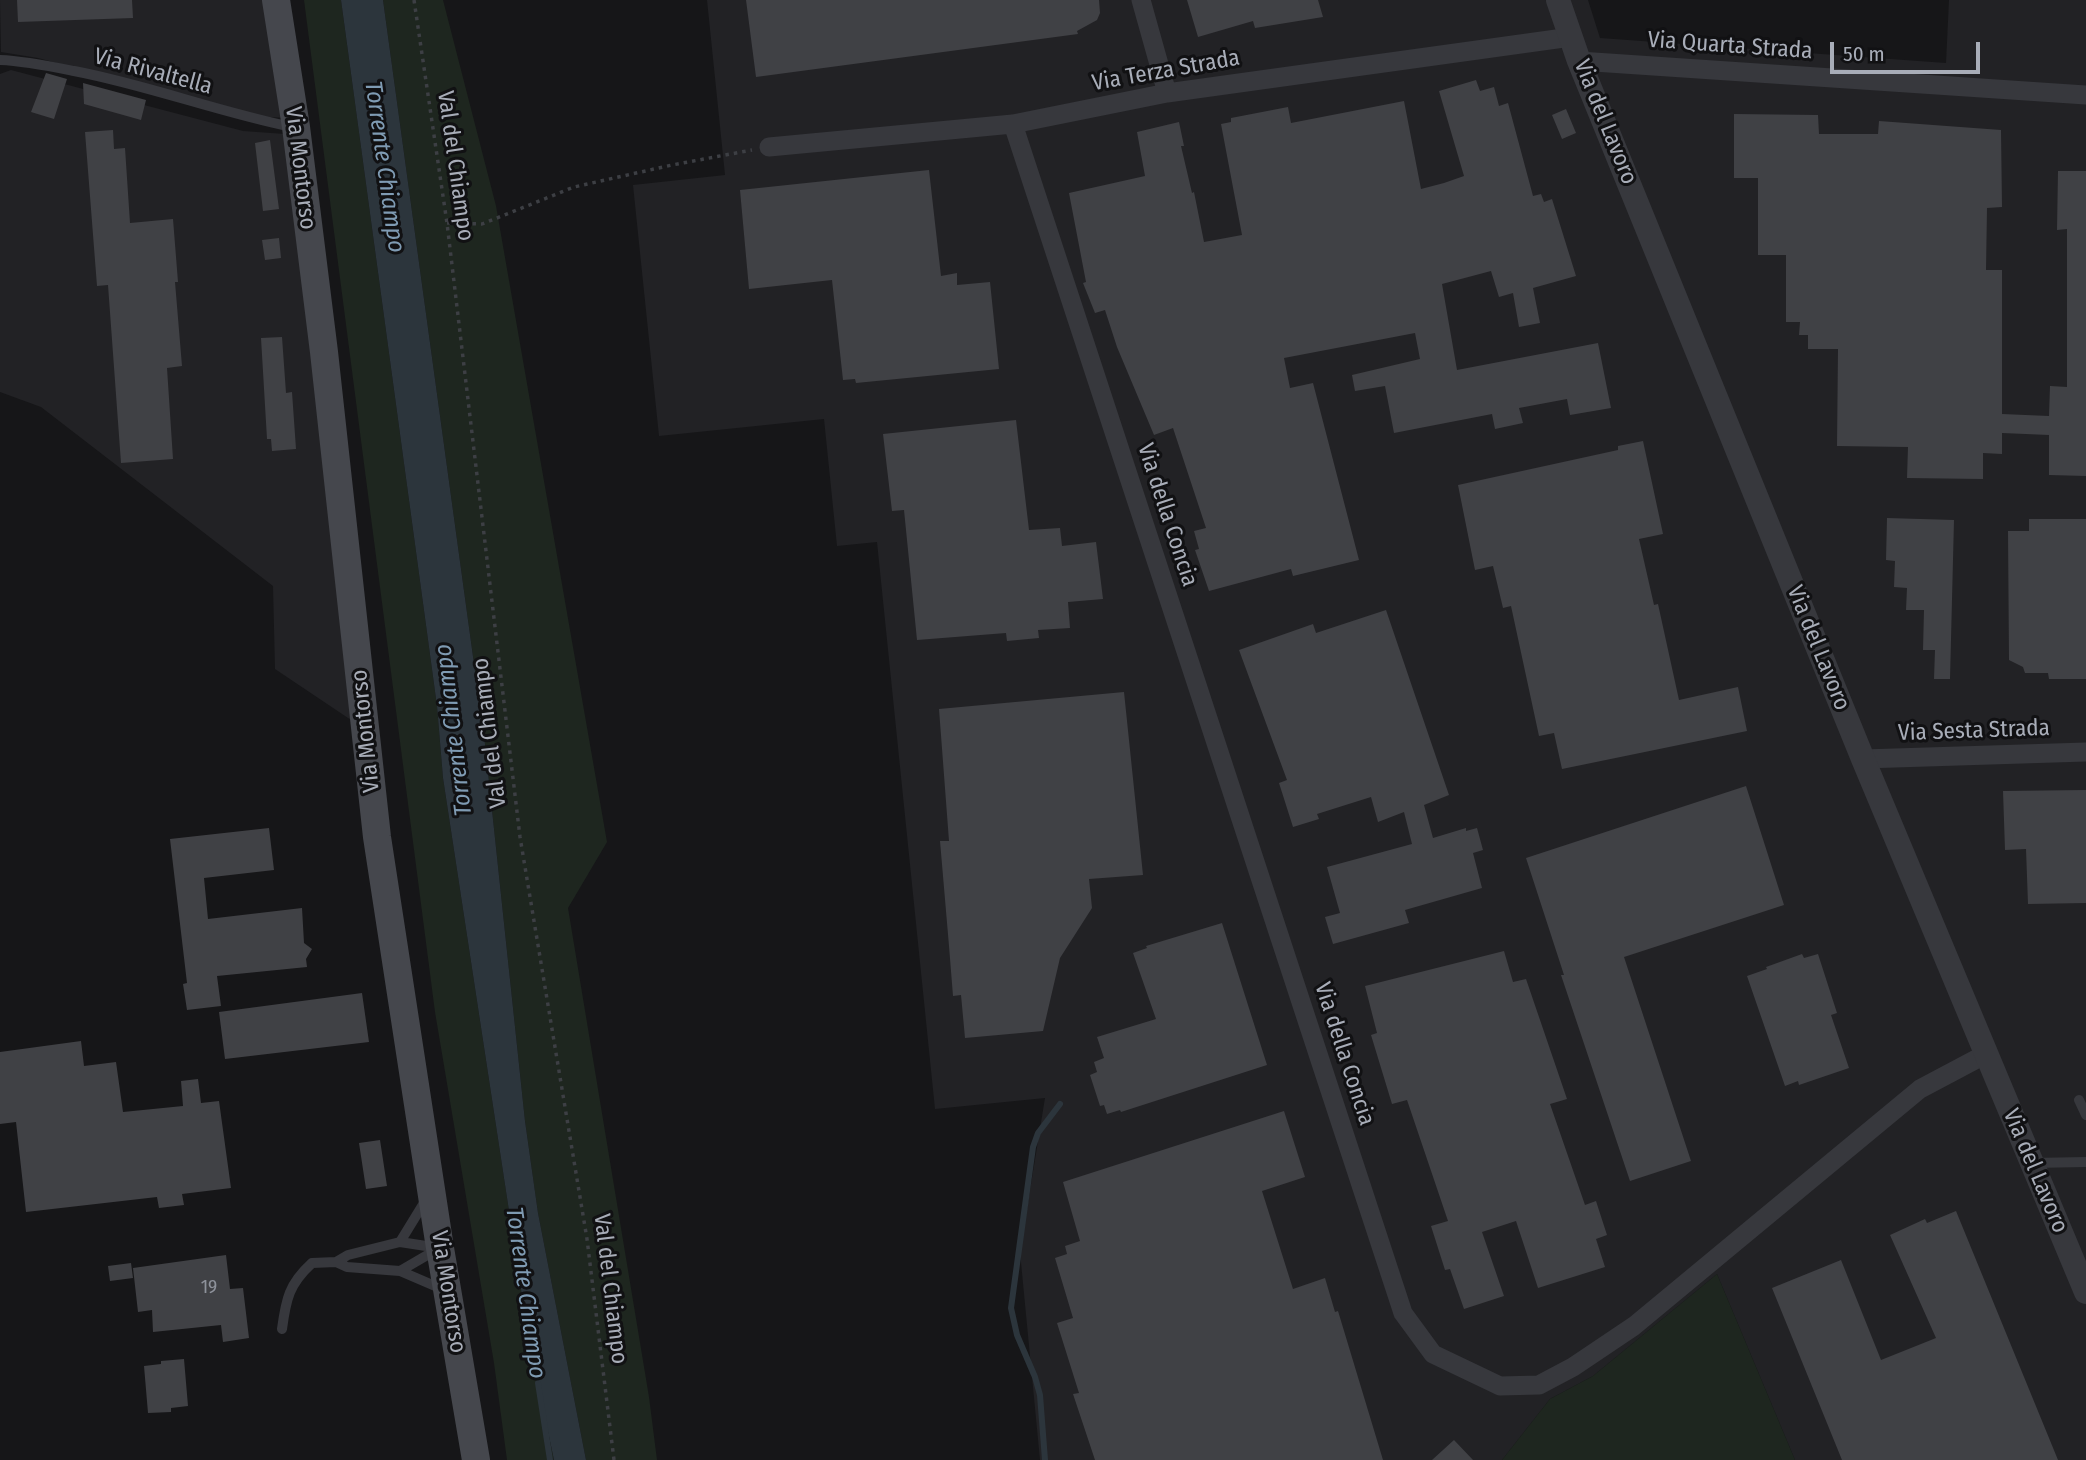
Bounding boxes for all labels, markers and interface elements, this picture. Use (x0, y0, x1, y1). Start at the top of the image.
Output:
street label: Via Quarta Strada (1647, 26, 1813, 66)
scale bar (1834, 28, 1984, 72)
text: 50 m (1843, 41, 1885, 67)
street label: Via Rivaltella (91, 43, 215, 101)
street label: Via Terza Strada (1090, 44, 1242, 98)
street label: Via del Lavoro (1567, 56, 1643, 188)
water label: Torrente Chiampo (358, 79, 410, 255)
street label: Val del Chiampo (431, 89, 479, 243)
street label: Via Montorso (279, 105, 321, 231)
street label: Via della Concia (1131, 440, 1203, 590)
street label: Via del Lavoro (1780, 582, 1856, 714)
water label: Torrente Chiampo (429, 642, 479, 818)
street label: Val del Chiampo (467, 656, 513, 810)
street label: Via Montorso (346, 668, 386, 794)
street label: Via Sesta Strada (1898, 715, 2050, 747)
street label: Via della Concia (1308, 979, 1380, 1129)
street label: Via del Lavoro (1997, 1105, 2073, 1237)
water label: Torrente Chiampo (499, 1205, 551, 1381)
street label: Val del Chiampo (587, 1212, 633, 1366)
street label: Via Montorso (425, 1229, 471, 1355)
house number: 19 (201, 1277, 217, 1299)

